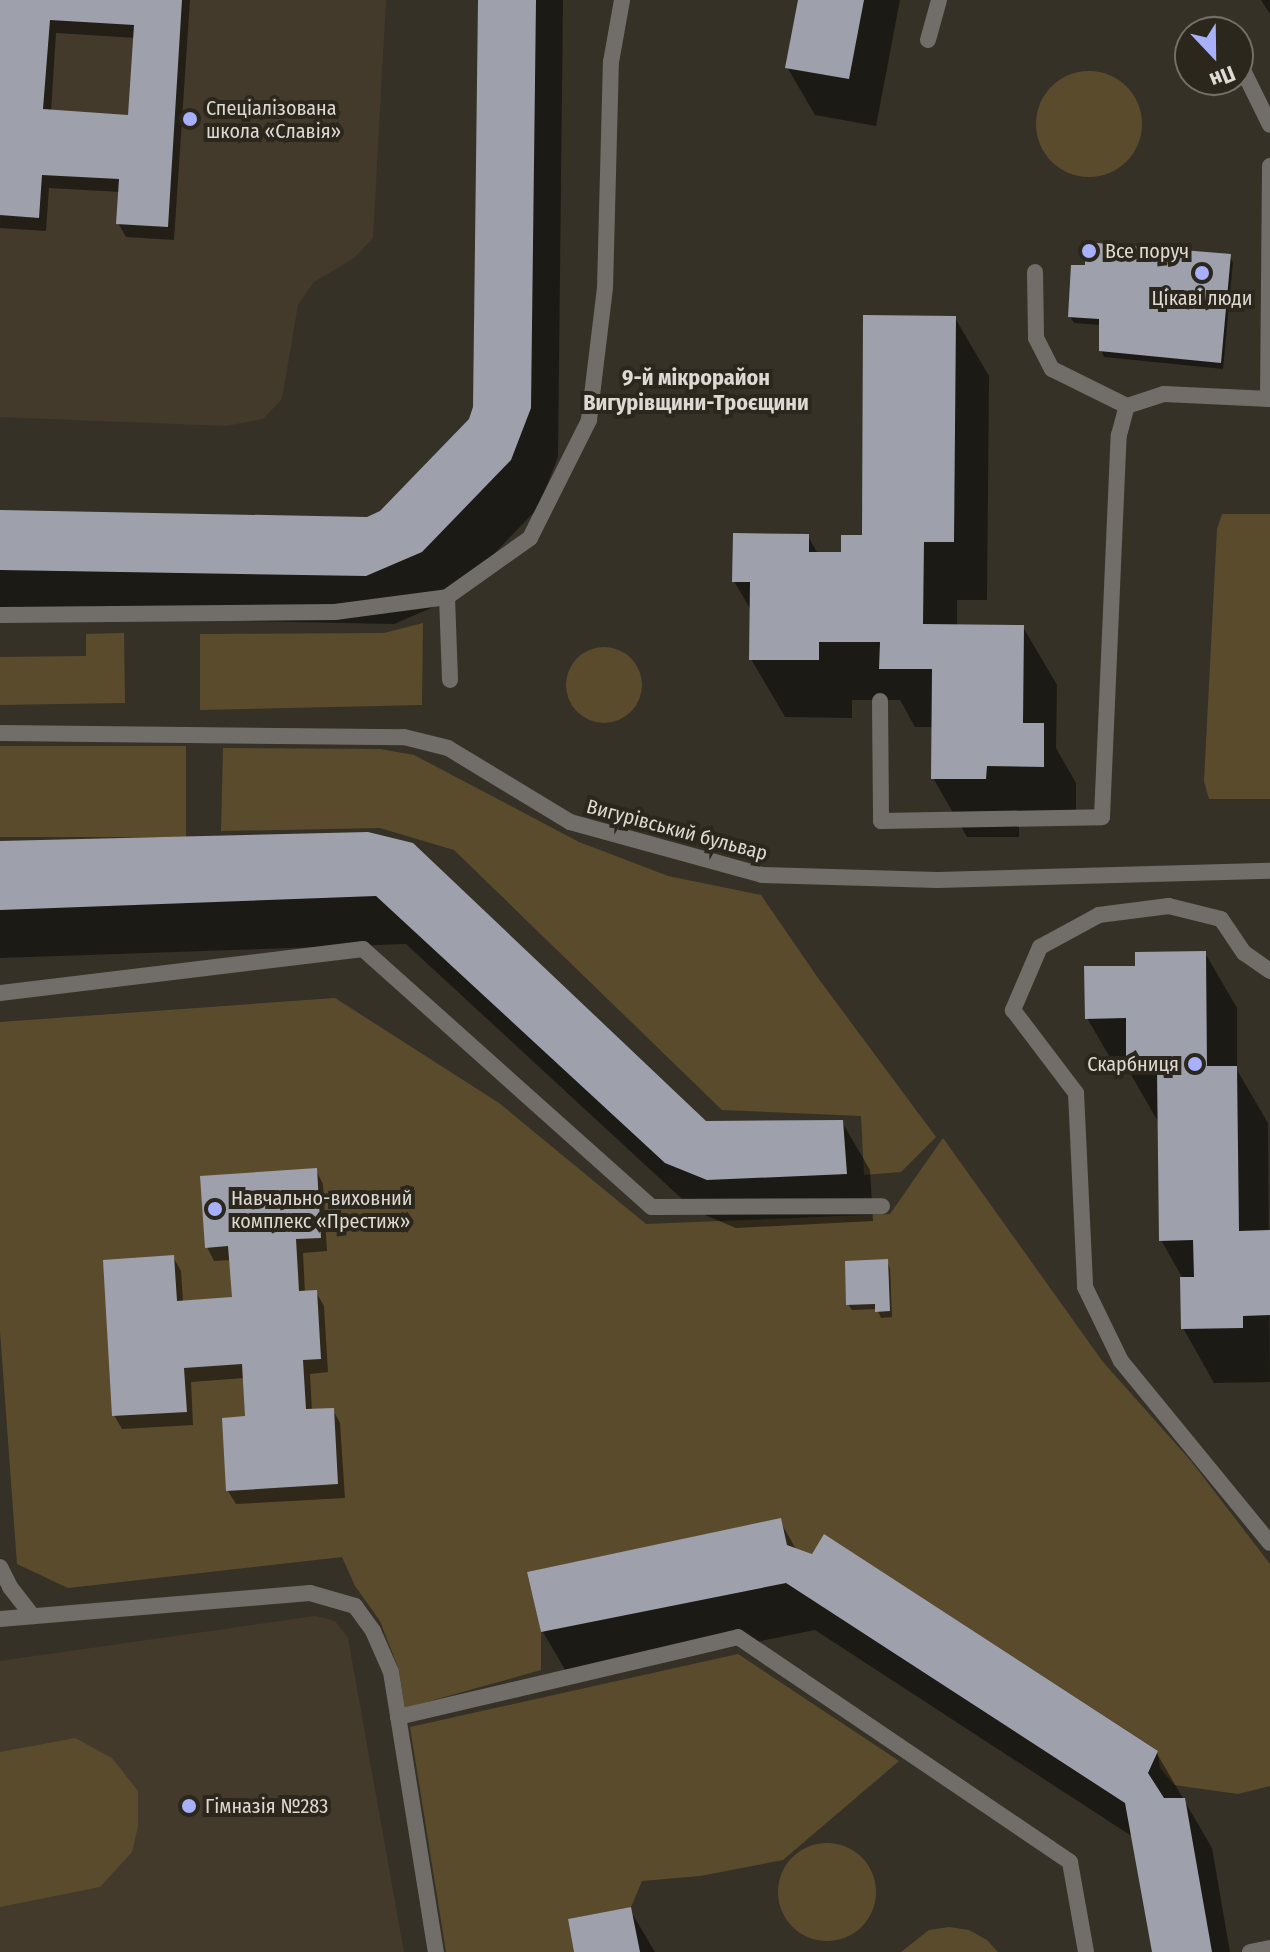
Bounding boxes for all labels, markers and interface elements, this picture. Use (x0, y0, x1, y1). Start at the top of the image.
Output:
north arrow (1174, 16, 1254, 96)
text: Пн (1206, 60, 1239, 94)
place label: Спеціалізована школа «Славія» (206, 96, 341, 143)
marker: Спеціалізована школа «Славія» (181, 110, 199, 128)
place label: Все поруч (1105, 239, 1189, 263)
marker: Все поруч (1080, 242, 1098, 260)
marker: Цікаві люди (1193, 264, 1211, 282)
place label: Цікаві люди (1152, 286, 1252, 310)
district label: 9-й мікрорайон Вигурівщини-Троєщини (583, 364, 809, 416)
street label: Вигурівський бульвар (584, 794, 770, 866)
place label: Скарбниця (1087, 1052, 1179, 1076)
marker: Скарбниця (1186, 1055, 1204, 1073)
place label: Навчально-виховний комплекс «Престиж» (231, 1186, 413, 1233)
marker: Навчально-виховний комплекс «Престиж» (206, 1200, 224, 1218)
place label: Гімназія №283 (205, 1794, 328, 1818)
marker: Гімназія №283 (180, 1797, 198, 1815)

